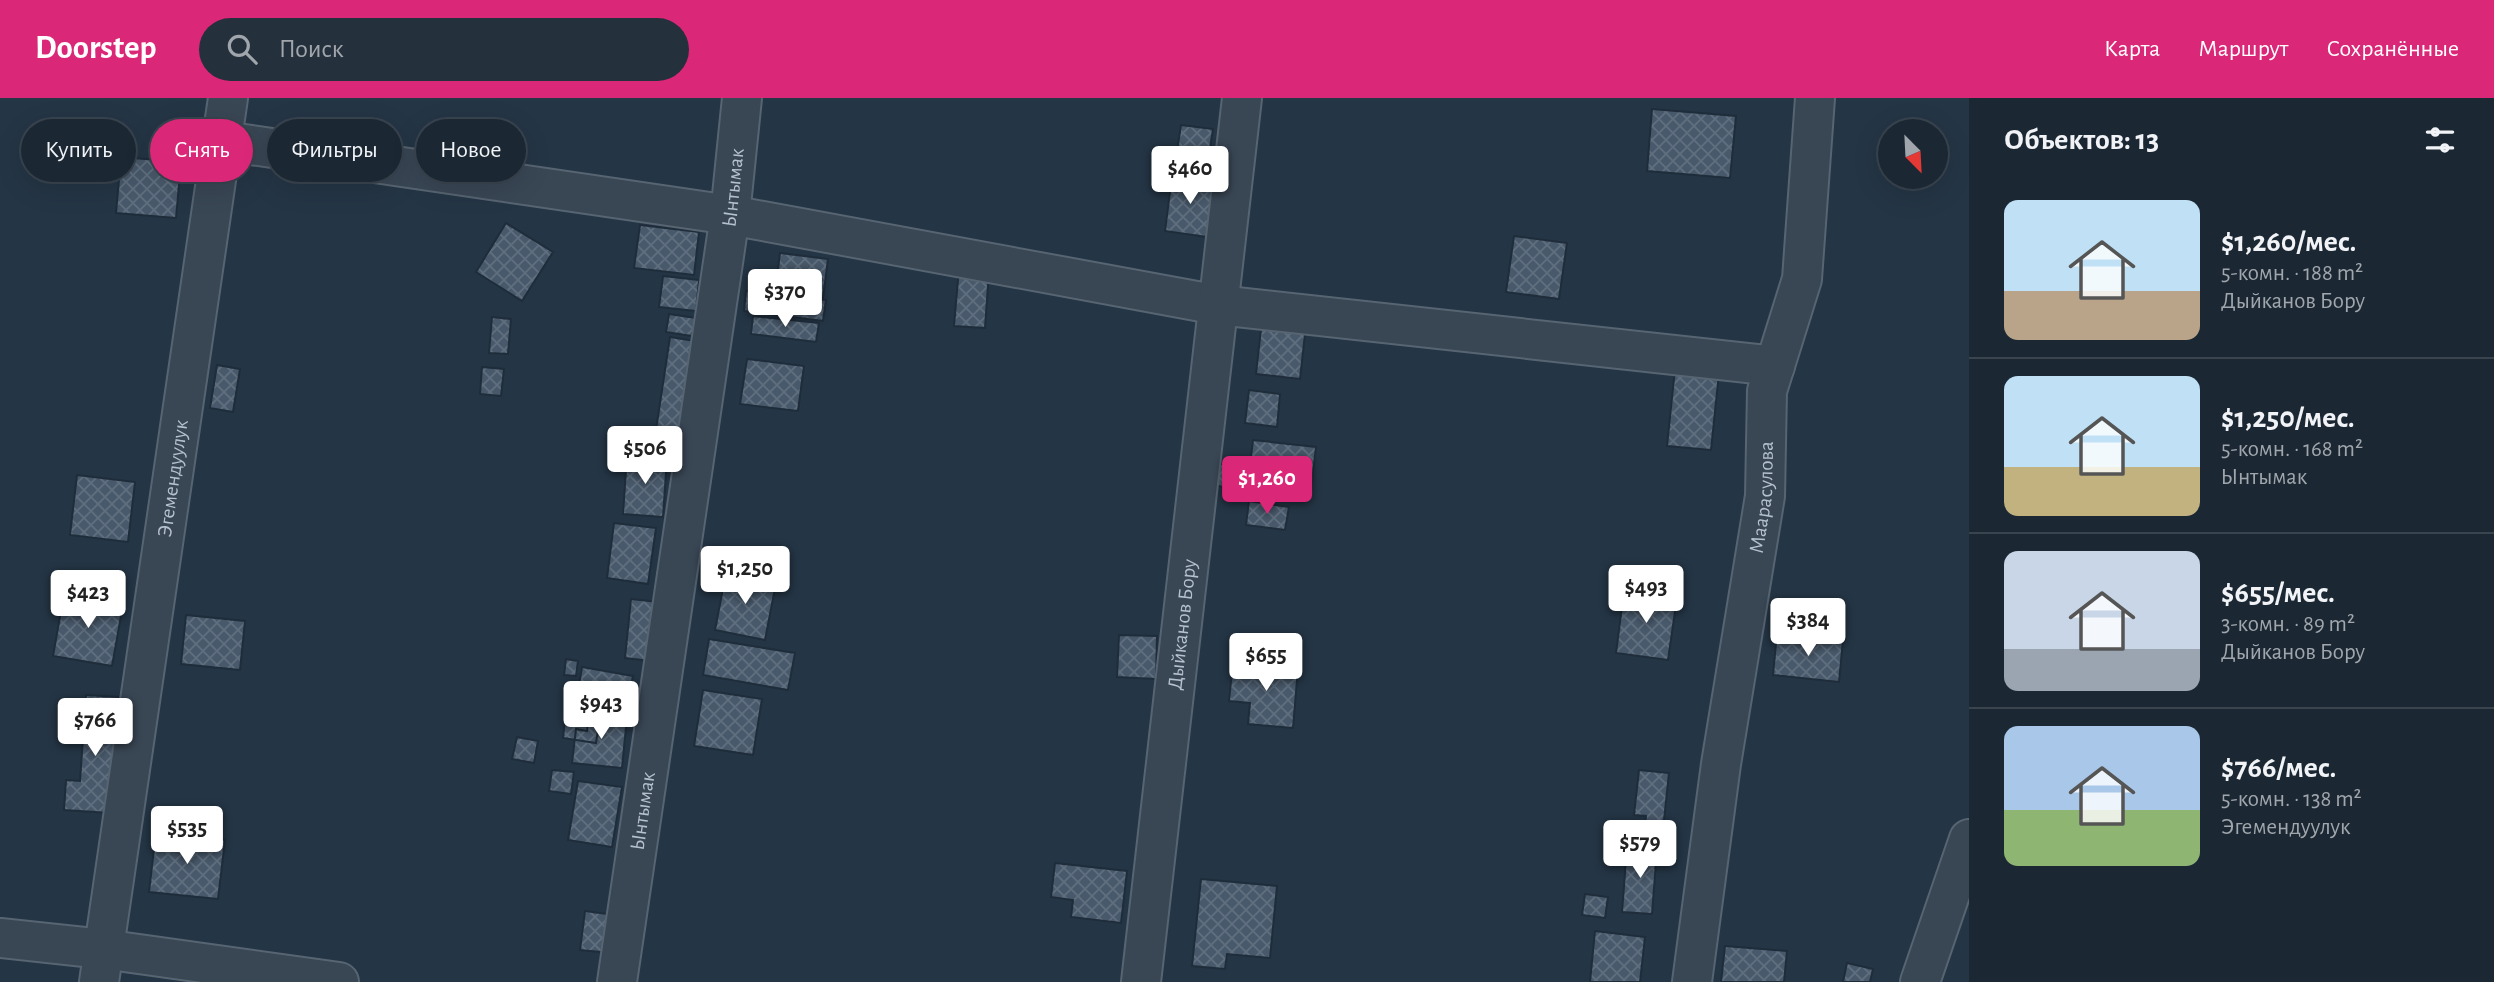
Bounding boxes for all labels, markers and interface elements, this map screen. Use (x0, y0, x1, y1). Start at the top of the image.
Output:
search box (199, 18, 689, 81)
icon: search (223, 30, 261, 68)
text: Doorstep (35, 32, 157, 65)
text: Поиск (279, 36, 344, 62)
text: Карта (2104, 37, 2160, 61)
text: Маршрут (2198, 37, 2288, 61)
text: Сохранённые (2326, 37, 2459, 61)
chip: Купить (21, 119, 136, 182)
chip: Снять (150, 119, 253, 182)
chip: Фильтры (267, 119, 402, 182)
chip: Новое (416, 119, 526, 182)
north arrow (1878, 119, 1948, 189)
map controls (1878, 119, 1948, 189)
icon: filters (2421, 121, 2459, 159)
text: Объектов: 13 (2004, 125, 2159, 155)
pin: $460 (1149, 146, 1231, 206)
street label: Ынтымак (718, 147, 747, 228)
text: $460 (1167, 157, 1213, 180)
text: $1,260/мес. (2221, 227, 2356, 257)
icon: home (2060, 228, 2144, 312)
text: 5-комн. · 188 m² (2221, 262, 2363, 285)
pin: $370 (744, 270, 826, 329)
text: $370 (764, 280, 806, 303)
text: Дыйканов Бору (2221, 290, 2365, 313)
text: $1,250/мес. (2221, 403, 2355, 433)
icon: home (2060, 404, 2144, 488)
street label: Эгемендуулук (154, 418, 191, 538)
pin: $506 (604, 426, 686, 486)
text: $506 (623, 437, 667, 460)
text: 5-комн. · 168 m² (2221, 438, 2363, 461)
street label: Маарасулова (1745, 441, 1777, 555)
pin: $1,260 (1210, 456, 1324, 516)
text: Ынтымак (2221, 466, 2307, 489)
text: $1,260 (1238, 467, 1296, 490)
pin: $1,250 (688, 546, 802, 606)
text: $1,250 (717, 557, 773, 580)
street label: Дыйканов Бору (1164, 558, 1200, 691)
pin: $493 (1605, 566, 1687, 625)
pin: $423 (47, 570, 129, 630)
text: $493 (1625, 576, 1667, 599)
text: $655/мес. (2221, 578, 2335, 608)
icon: home (2060, 579, 2144, 663)
text: $423 (67, 581, 109, 604)
pin: $384 (1767, 598, 1849, 658)
text: $384 (1786, 609, 1830, 632)
text: 3-комн. · 89 m² (2221, 613, 2355, 636)
pin: $655 (1225, 634, 1307, 693)
text: Дыйканов Бору (2221, 641, 2365, 664)
text: $655 (1245, 644, 1287, 667)
pin: $943 (560, 682, 642, 741)
text: $943 (580, 692, 622, 715)
pin: $766 (54, 698, 136, 758)
text: $766 (74, 709, 116, 732)
text: $766/мес. (2221, 753, 2336, 783)
icon: home (2060, 754, 2144, 838)
street label: Ынтымак (626, 770, 658, 851)
text: 5-комн. · 138 m² (2221, 788, 2362, 811)
pin: $535 (146, 806, 228, 866)
text: Эгемендуулук (2221, 816, 2351, 839)
text: $535 (167, 817, 207, 840)
pin: $579 (1599, 820, 1681, 880)
text: $579 (1619, 831, 1661, 854)

